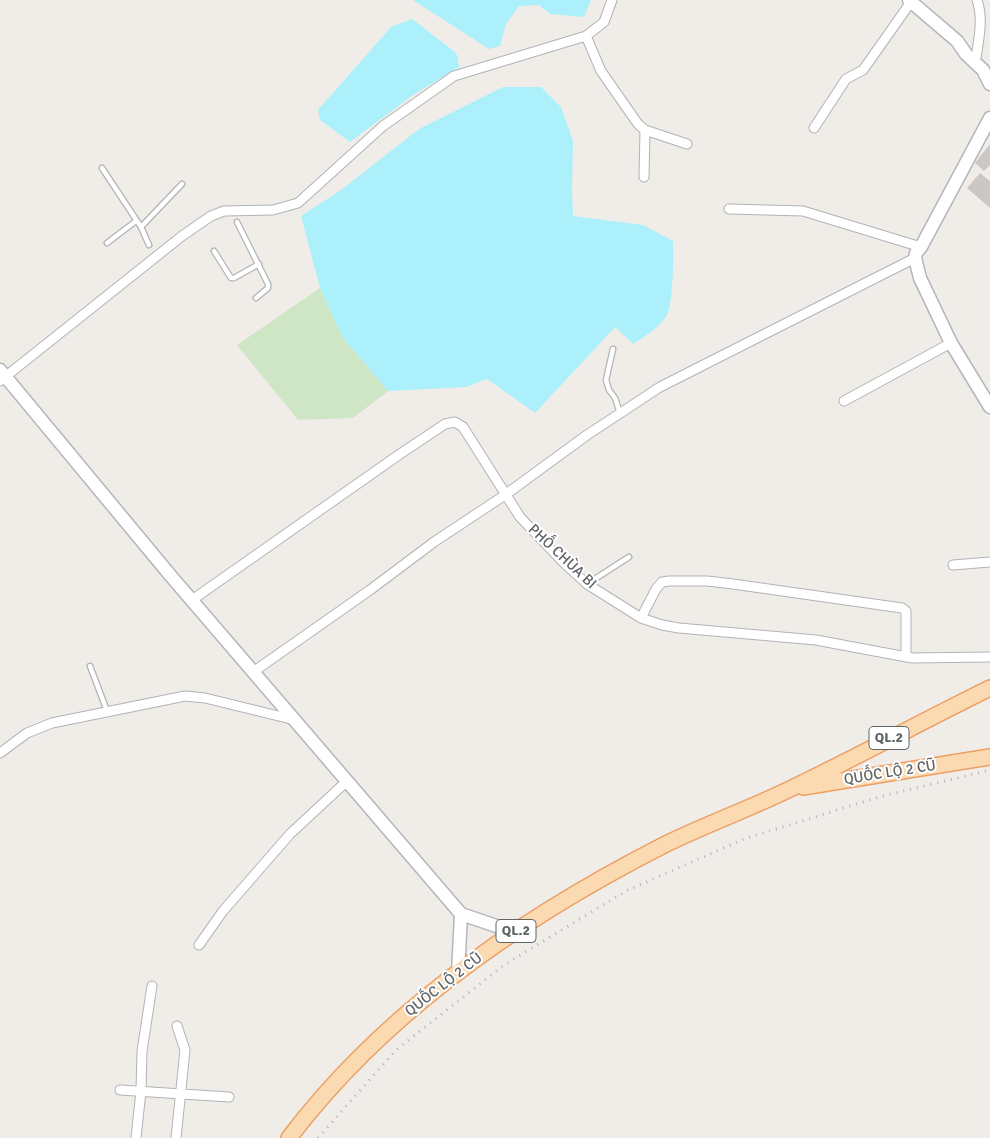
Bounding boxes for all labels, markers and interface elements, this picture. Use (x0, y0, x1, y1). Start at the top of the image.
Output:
street label: PHỐ CHÙA BI (524, 521, 600, 593)
road number: QL.2 (869, 726, 909, 750)
street label: QUỐC LỘ 2 CŨ (843, 757, 937, 789)
road number: QL.2 (496, 919, 536, 942)
street label: QUỐC LỘ 2 CŨ (402, 949, 486, 1021)

